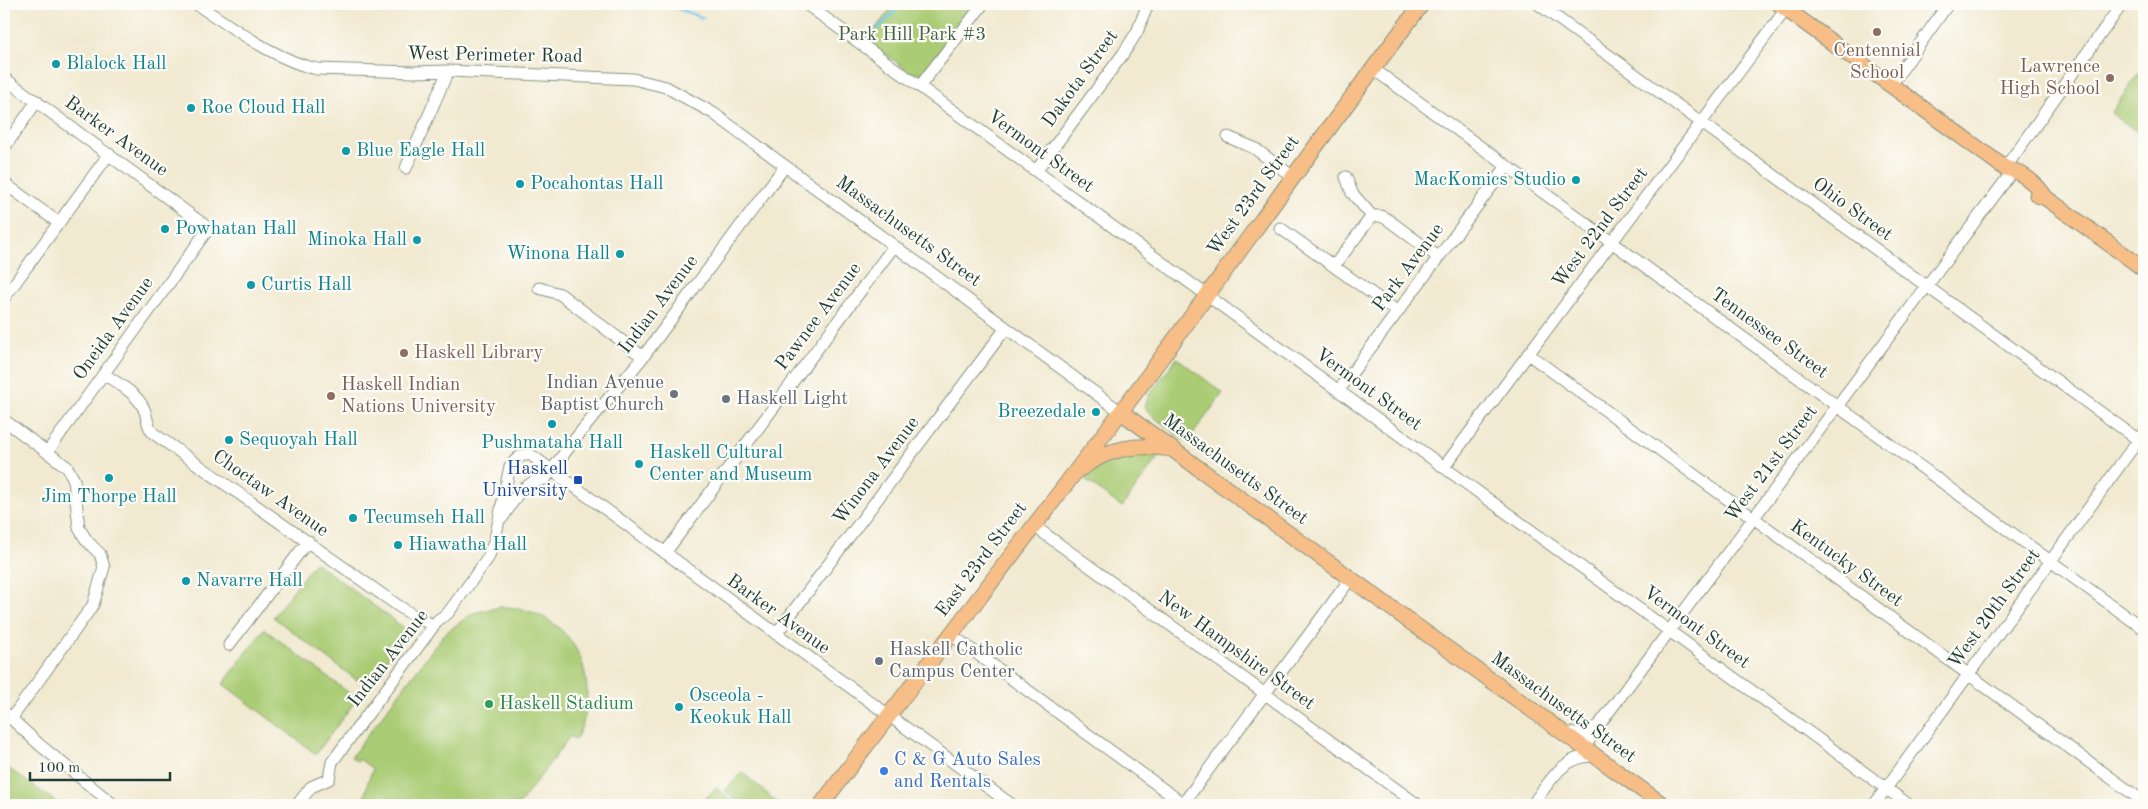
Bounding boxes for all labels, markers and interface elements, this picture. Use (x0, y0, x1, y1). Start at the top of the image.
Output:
park label: Park Hill Park #3 (838, 26, 986, 45)
marker: Centennial School (1871, 26, 1883, 38)
street label: Dakota Street (1039, 27, 1123, 131)
place label: Centennial School (1833, 42, 1921, 83)
street label: West Perimeter Road (407, 45, 583, 67)
place label: Blalock Hall (66, 55, 166, 74)
marker: Blalock Hall (50, 58, 62, 70)
place label: Lawrence High School (2000, 58, 2100, 99)
marker: Lawrence High School (2104, 72, 2116, 84)
street label: Barker Avenue (61, 93, 171, 181)
place label: Roe Cloud Hall (201, 99, 325, 118)
marker: Roe Cloud Hall (185, 102, 197, 114)
street label: Vermont Street (983, 107, 1097, 197)
street label: West 23rd Street (1204, 133, 1304, 259)
place label: Blue Eagle Hall (356, 142, 485, 161)
marker: Blue Eagle Hall (340, 145, 352, 157)
street label: West 22nd Street (1550, 164, 1652, 292)
place label: MacKomics Studio (1414, 171, 1566, 190)
street label: Massachusetts Street (832, 173, 984, 291)
marker: MacKomics Studio (1570, 174, 1582, 186)
place label: Pocahontas Hall (530, 175, 663, 194)
street label: Ohio Street (1808, 175, 1896, 245)
marker: Pocahontas Hall (514, 178, 526, 190)
place label: Powhatan Hall (175, 220, 297, 239)
street label: Park Avenue (1370, 220, 1448, 316)
marker: Powhatan Hall (159, 223, 171, 235)
place label: Minoka Hall (307, 231, 407, 250)
marker: Minoka Hall (411, 234, 423, 246)
place label: Winona Hall (506, 245, 610, 264)
marker: Winona Hall (614, 248, 626, 260)
street label: Indian Avenue (616, 252, 702, 358)
street label: Pawnee Avenue (773, 260, 865, 374)
street label: Oneida Avenue (70, 274, 158, 384)
place label: Curtis Hall (261, 276, 352, 295)
marker: Curtis Hall (245, 279, 257, 291)
street label: Tennessee Street (1707, 285, 1831, 383)
place label: Haskell Library (414, 344, 543, 363)
street label: Vermont Street (1311, 345, 1425, 435)
marker: Haskell Library (398, 347, 410, 359)
place label: Indian Avenue Baptist Church (540, 374, 664, 415)
place label: Haskell Indian Nations University (341, 376, 496, 417)
marker: Indian Avenue Baptist Church (668, 388, 680, 400)
marker: Haskell Indian Nations University (325, 390, 337, 402)
place label: Haskell Light (736, 390, 848, 409)
marker: Haskell Light (720, 393, 732, 405)
street label: West 21st Street (1722, 402, 1822, 526)
place label: Breezedale (997, 403, 1086, 422)
marker: Breezedale (1090, 406, 1102, 418)
street label: Massachusetts Street (1159, 411, 1311, 529)
street label: Winona Avenue (830, 414, 924, 528)
marker: Pushmataha Hall (546, 418, 558, 430)
place label: Sequoyah Hall (239, 431, 358, 450)
marker: Sequoyah Hall (223, 434, 235, 446)
place label: Pushmataha Hall (481, 434, 623, 453)
place label: Haskell Cultural Center and Museum (649, 444, 812, 485)
street label: Choctaw Avenue (209, 447, 331, 541)
marker: Haskell Cultural Center and Museum (633, 458, 645, 470)
place label: Haskell University (482, 460, 568, 501)
marker: Jim Thorpe Hall (103, 472, 115, 484)
marker: Haskell University (572, 474, 584, 486)
place label: Jim Thorpe Hall (41, 488, 177, 507)
street label: East 23rd Street (933, 499, 1031, 621)
place label: Tecumseh Hall (363, 509, 485, 528)
marker: Tecumseh Hall (347, 512, 359, 524)
street label: Kentucky Street (1786, 517, 1906, 611)
place label: Hiawatha Hall (408, 536, 527, 555)
marker: Hiawatha Hall (392, 539, 404, 551)
street label: West 20th Street (1946, 546, 2044, 672)
street label: Barker Avenue (723, 571, 833, 659)
place label: Navarre Hall (196, 572, 303, 591)
marker: Navarre Hall (180, 575, 192, 587)
street label: Vermont Street (1639, 583, 1753, 673)
street label: New Hampshire Street (1154, 588, 1318, 714)
street label: Indian Avenue (345, 607, 433, 711)
place label: Haskell Catholic Campus Center (889, 641, 1023, 682)
street label: Massachusetts Street (1487, 649, 1639, 767)
marker: Haskell Catholic Campus Center (873, 655, 885, 667)
place label: Osceola - Keokuk Hall (689, 687, 791, 728)
place label: Haskell Stadium (499, 695, 634, 714)
marker: Haskell Stadium (483, 698, 495, 710)
marker: Osceola - Keokuk Hall (673, 701, 685, 713)
scale bar (30, 749, 170, 781)
place label: C & G Auto Sales and Rentals (894, 751, 1041, 792)
text: 100 m (38, 761, 80, 776)
marker: C & G Auto Sales and Rentals (878, 765, 890, 777)

